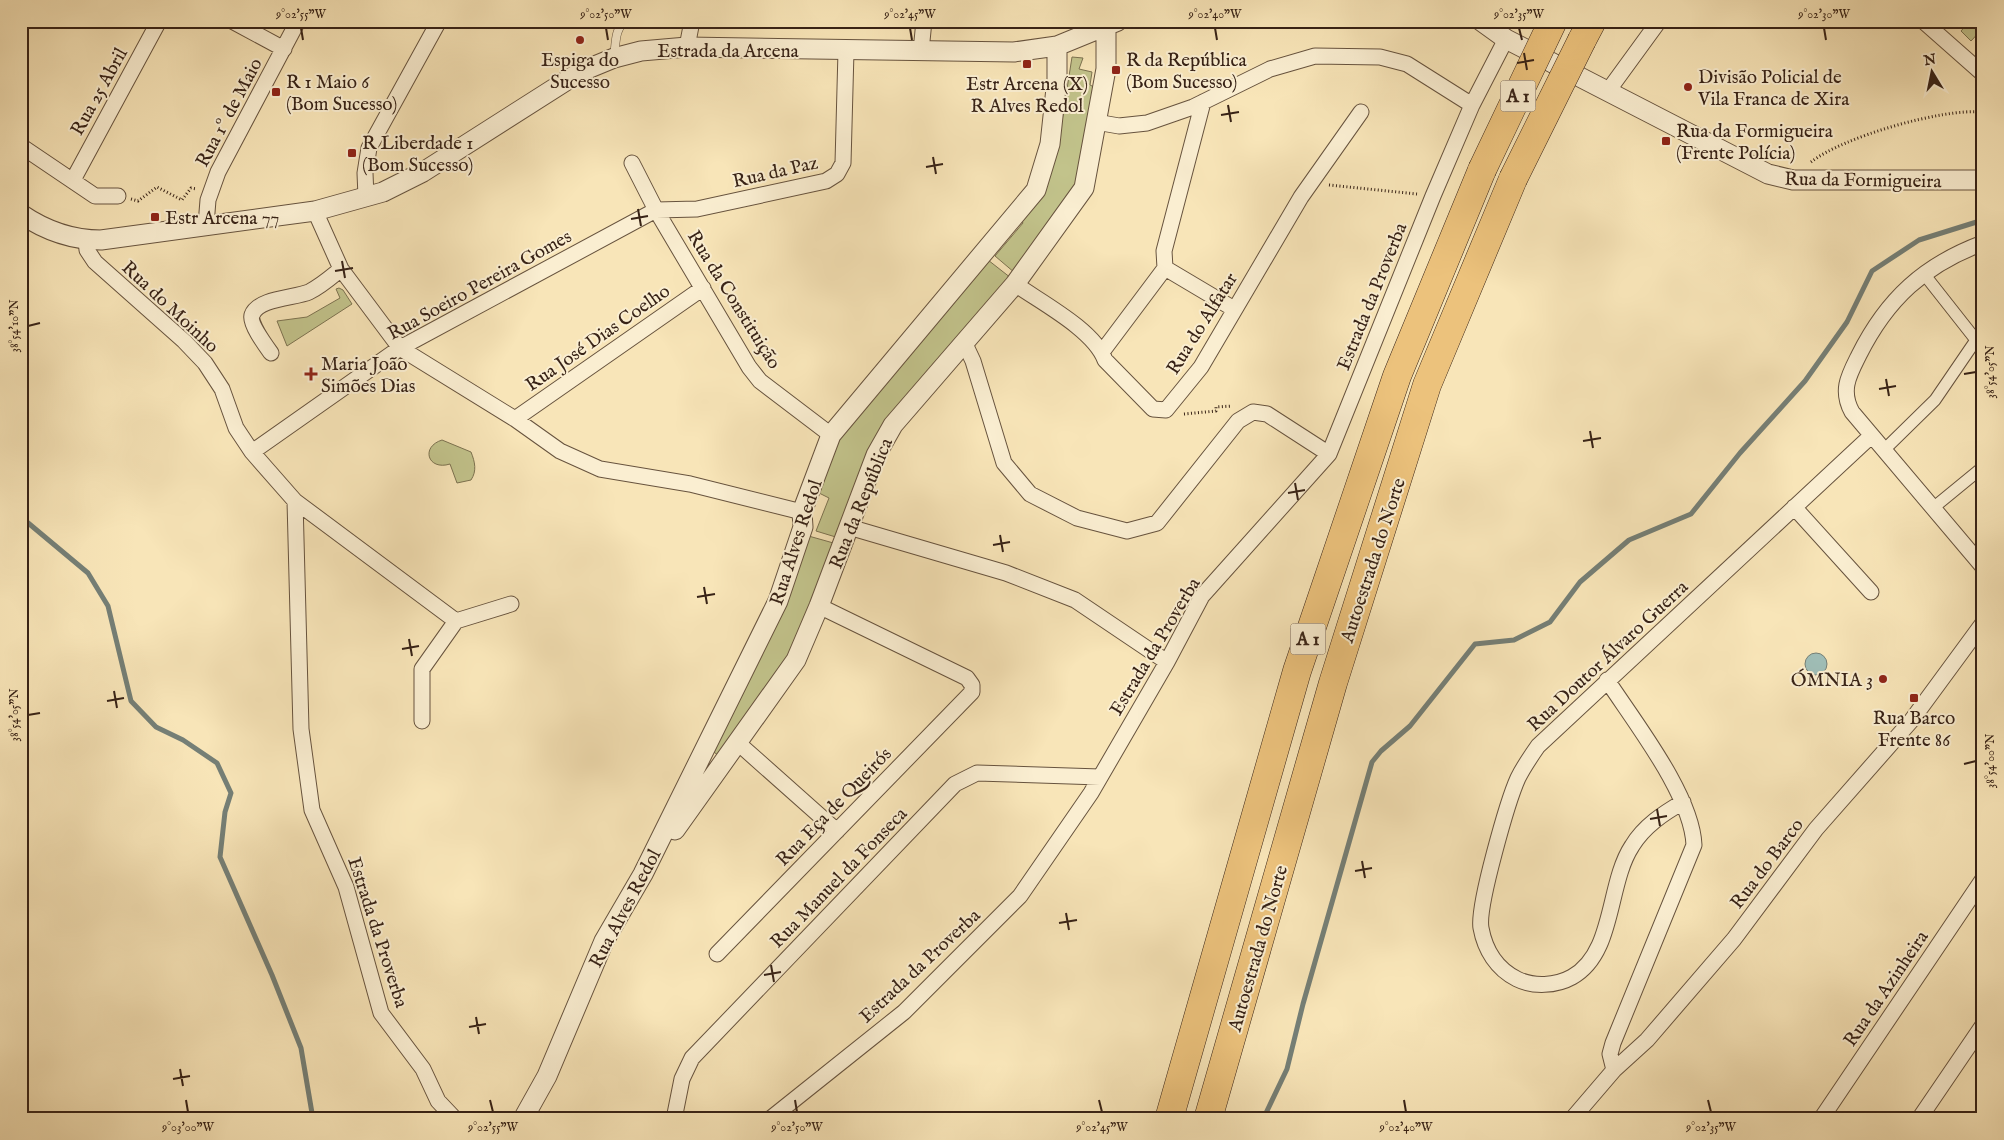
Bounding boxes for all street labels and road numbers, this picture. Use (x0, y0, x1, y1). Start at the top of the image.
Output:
street label: Estrada da Arcena (657, 40, 800, 64)
street label: Rua 25 Abril (66, 43, 134, 140)
street label: Rua 1º de Maio (191, 54, 269, 172)
road number: A 1 (1500, 80, 1536, 112)
street label: Rua da Paz (730, 151, 821, 194)
street label: Rua da Formigueira (1784, 168, 1942, 194)
street label: Estrada da Proverba (1332, 219, 1414, 374)
street label: Rua Soeiro Pereira Gomes (384, 225, 576, 346)
street label: Rua da Constituição (681, 226, 786, 374)
street label: Rua do Moinho (116, 256, 223, 359)
street label: Rua do Alfatar (1162, 269, 1244, 380)
street label: Rua José Dias Coelho (521, 280, 675, 398)
street label: Rua da República (825, 434, 899, 573)
street label: Autoestrada do Norte (1336, 475, 1412, 647)
street label: Rua Alves Redol (765, 476, 829, 609)
street label: Estrada da Proverba (1105, 573, 1207, 720)
street label: Rua Doutor Álvaro Guerra (1522, 574, 1694, 737)
road number: A 1 (1290, 624, 1326, 654)
street label: Rua Eça de Queirós (771, 743, 897, 872)
street label: Rua Manuel da Fonseca (766, 802, 914, 954)
street label: Rua do Barco (1726, 814, 1809, 914)
street label: Rua Alves Redol (584, 845, 667, 972)
street label: Estrada da Proverba (341, 854, 413, 1012)
street label: Autoestrada do Norte (1223, 862, 1294, 1035)
street label: Estrada da Proverba (855, 904, 987, 1029)
street label: Rua da Azinheira (1839, 926, 1935, 1052)

